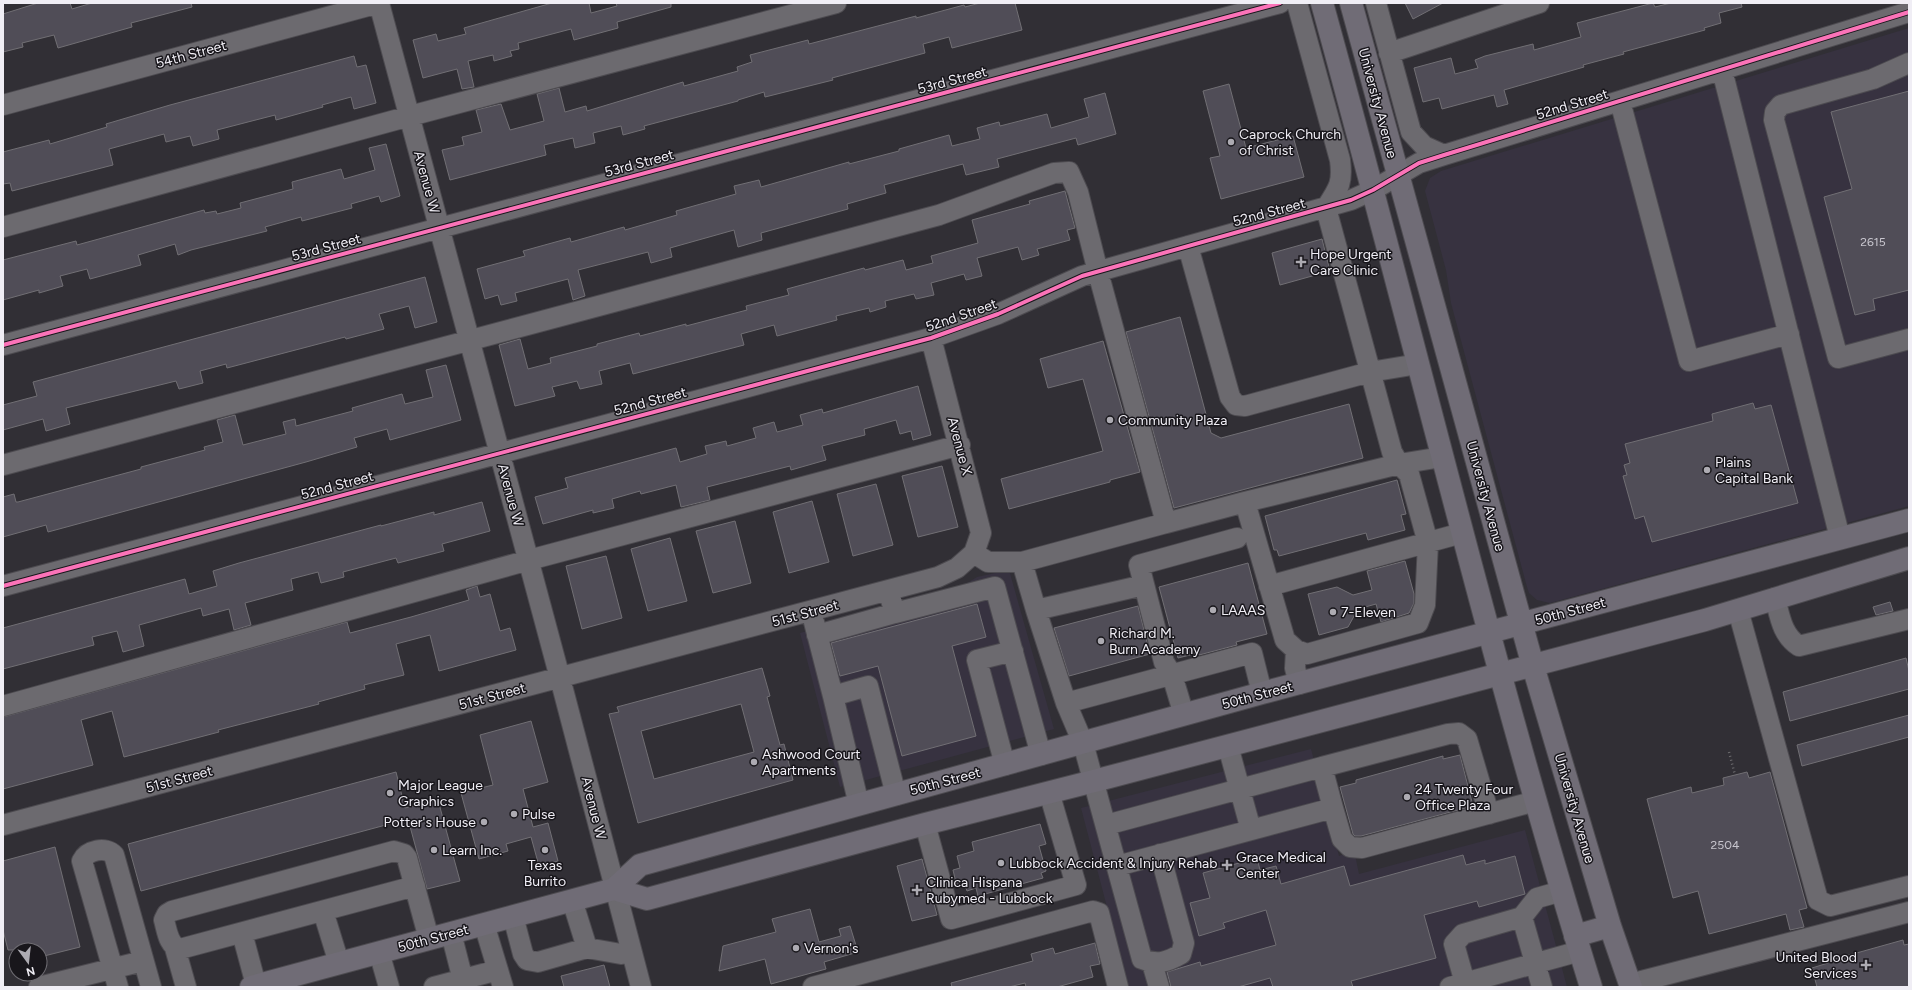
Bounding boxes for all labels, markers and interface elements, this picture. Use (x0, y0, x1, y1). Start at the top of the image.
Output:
street label: 54th Street (154, 37, 228, 72)
street label: University Avenue (1355, 46, 1401, 161)
street label: 53rd Street (916, 63, 989, 98)
street label: 52nd Street (1534, 85, 1610, 124)
place label: Caprock Church of Christ (1239, 126, 1341, 159)
marker: Caprock Church of Christ (1226, 137, 1236, 147)
street label: 53rd Street (603, 146, 676, 181)
street label: Avenue W (410, 149, 443, 216)
street label: 52nd Street (1231, 195, 1307, 230)
street label: 53rd Street (290, 230, 363, 265)
house number: 2615 (1860, 235, 1886, 249)
place label: Hope Urgent Care Clinic (1310, 246, 1392, 279)
marker: Hope Urgent Care Clinic (1295, 256, 1307, 268)
street label: 52nd Street (923, 295, 999, 336)
street label: 52nd Street (612, 384, 688, 419)
place label: Community Plaza (1118, 412, 1227, 429)
street label: Avenue X (944, 415, 976, 477)
marker: Community Plaza (1105, 415, 1115, 425)
street label: University Avenue (1463, 439, 1509, 554)
place label: Plains Capital Bank (1715, 454, 1793, 487)
street label: Avenue W (494, 462, 527, 529)
marker: Plains Capital Bank (1702, 465, 1712, 475)
street label: 52nd Street (299, 468, 375, 503)
street label: 50th Street (1533, 594, 1607, 629)
street label: 51st Street (770, 596, 840, 631)
place label: LAAAS (1221, 602, 1265, 619)
place label: 7-Eleven (1341, 604, 1396, 621)
marker: LAAAS (1208, 605, 1218, 615)
marker: 7-Eleven (1328, 607, 1338, 617)
place label: Richard M. Burn Academy (1109, 625, 1201, 658)
marker: Richard M. Burn Academy (1096, 636, 1106, 646)
street label: 50th Street (1220, 678, 1294, 713)
street label: 51st Street (457, 679, 527, 714)
place label: Ashwood Court Apartments (762, 746, 860, 779)
street label: University Avenue (1551, 751, 1598, 865)
marker: Ashwood Court Apartments (749, 757, 759, 767)
street label: 51st Street (144, 762, 214, 797)
street label: 50th Street (908, 764, 982, 799)
street label: Avenue W (577, 775, 610, 842)
place label: Major League Graphics (398, 777, 483, 810)
place label: 24 Twenty Four Office Plaza (1415, 781, 1513, 814)
marker: Major League Graphics (385, 788, 395, 798)
marker: 24 Twenty Four Office Plaza (1402, 792, 1412, 802)
place label: Pulse (522, 806, 555, 823)
marker: Pulse (509, 809, 519, 819)
place label: Potter's House (384, 814, 476, 831)
marker: Potter's House (479, 817, 489, 827)
house number: 2504 (1711, 838, 1740, 852)
place label: Learn Inc. (442, 842, 502, 859)
marker: Learn Inc. (429, 845, 439, 855)
marker: Texas Burrito (540, 845, 550, 855)
place label: Grace Medical Center (1236, 849, 1326, 882)
place label: Lubbock Accident & Injury Rehab (1009, 855, 1217, 872)
place label: Texas Burrito (524, 857, 566, 890)
marker: Lubbock Accident & Injury Rehab (996, 858, 1006, 868)
marker: Grace Medical Center (1221, 859, 1233, 871)
place label: Clinica Hispana Rubymed - Lubbock (926, 874, 1053, 907)
marker: Clinica Hispana Rubymed - Lubbock (911, 884, 923, 896)
street label: 50th Street (396, 921, 470, 956)
place label: Vernon's (804, 940, 859, 957)
north arrow (8, 942, 48, 982)
marker: Vernon's (791, 943, 801, 953)
place label: United Blood Services (1775, 949, 1857, 982)
marker: United Blood Services (1860, 959, 1872, 971)
text: N (25, 964, 36, 979)

